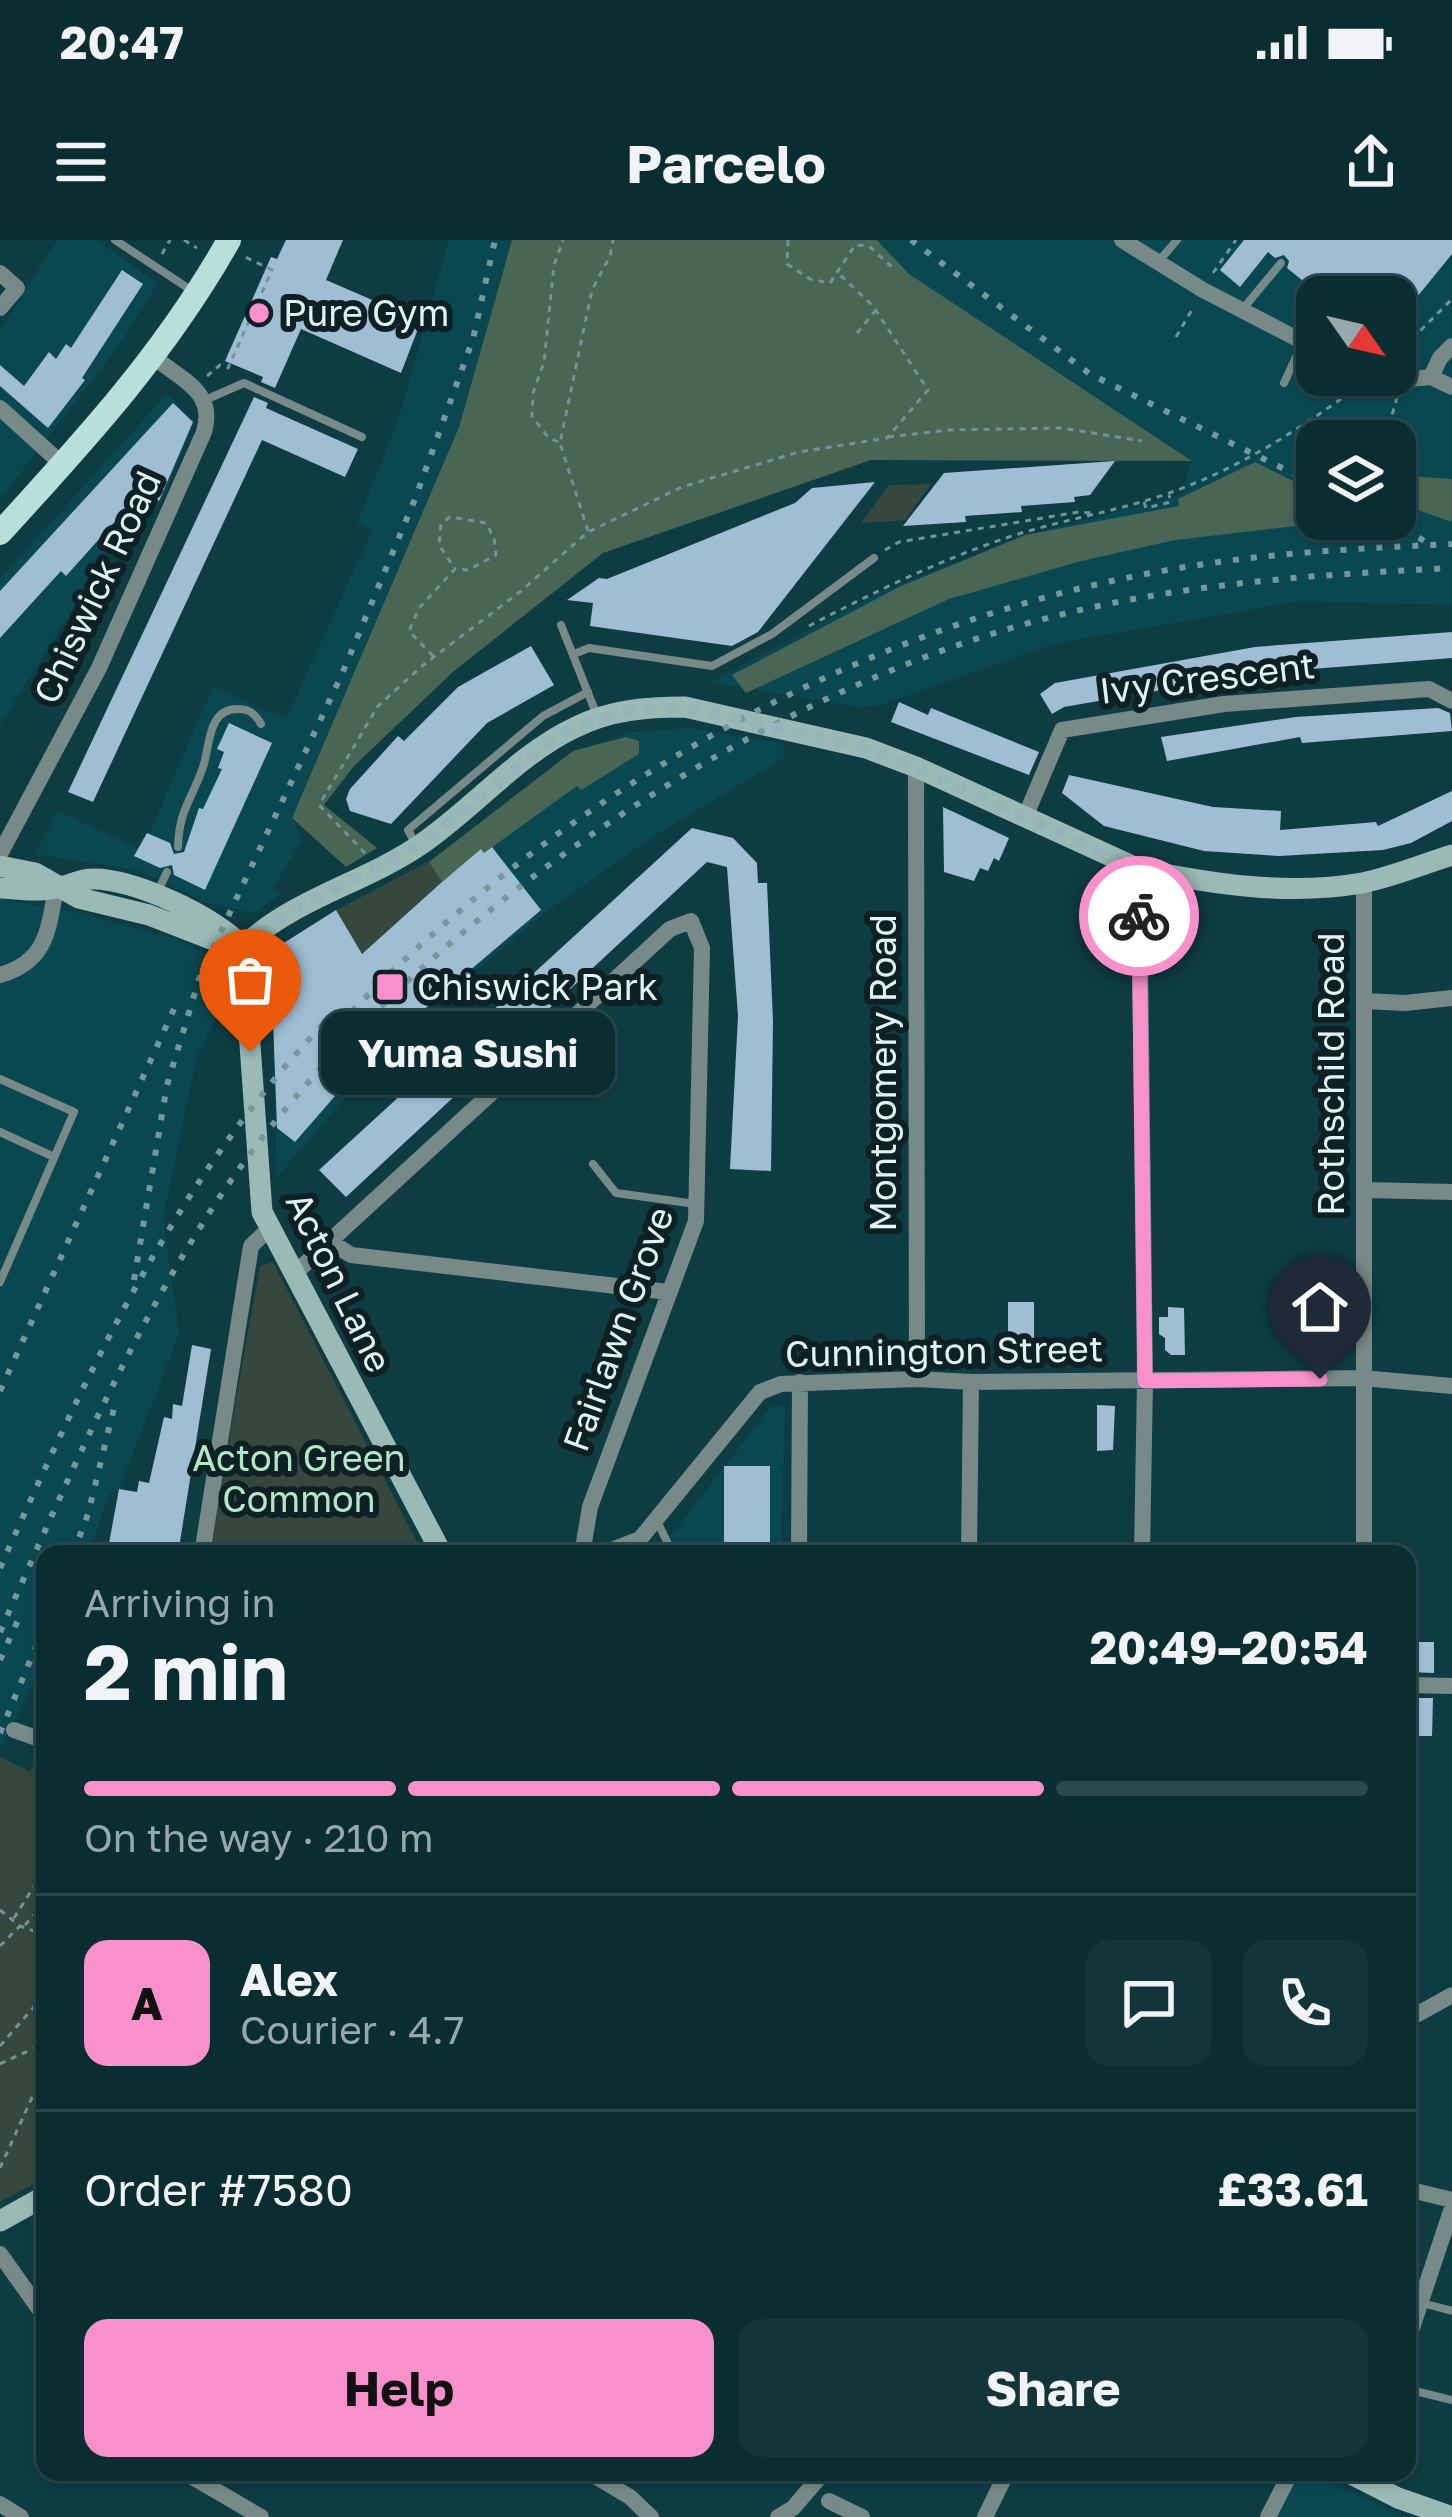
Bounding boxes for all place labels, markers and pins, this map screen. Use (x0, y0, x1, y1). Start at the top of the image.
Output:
place label: Pure Gym (283, 291, 449, 334)
marker: Pure Gym (246, 300, 272, 326)
pin (199, 929, 301, 1052)
place label: Chiswick Park (417, 965, 658, 1008)
marker: Chiswick Park (374, 971, 406, 1003)
callout: Yuma Sushi (322, 1010, 616, 1094)
pin (1269, 1256, 1371, 1379)

